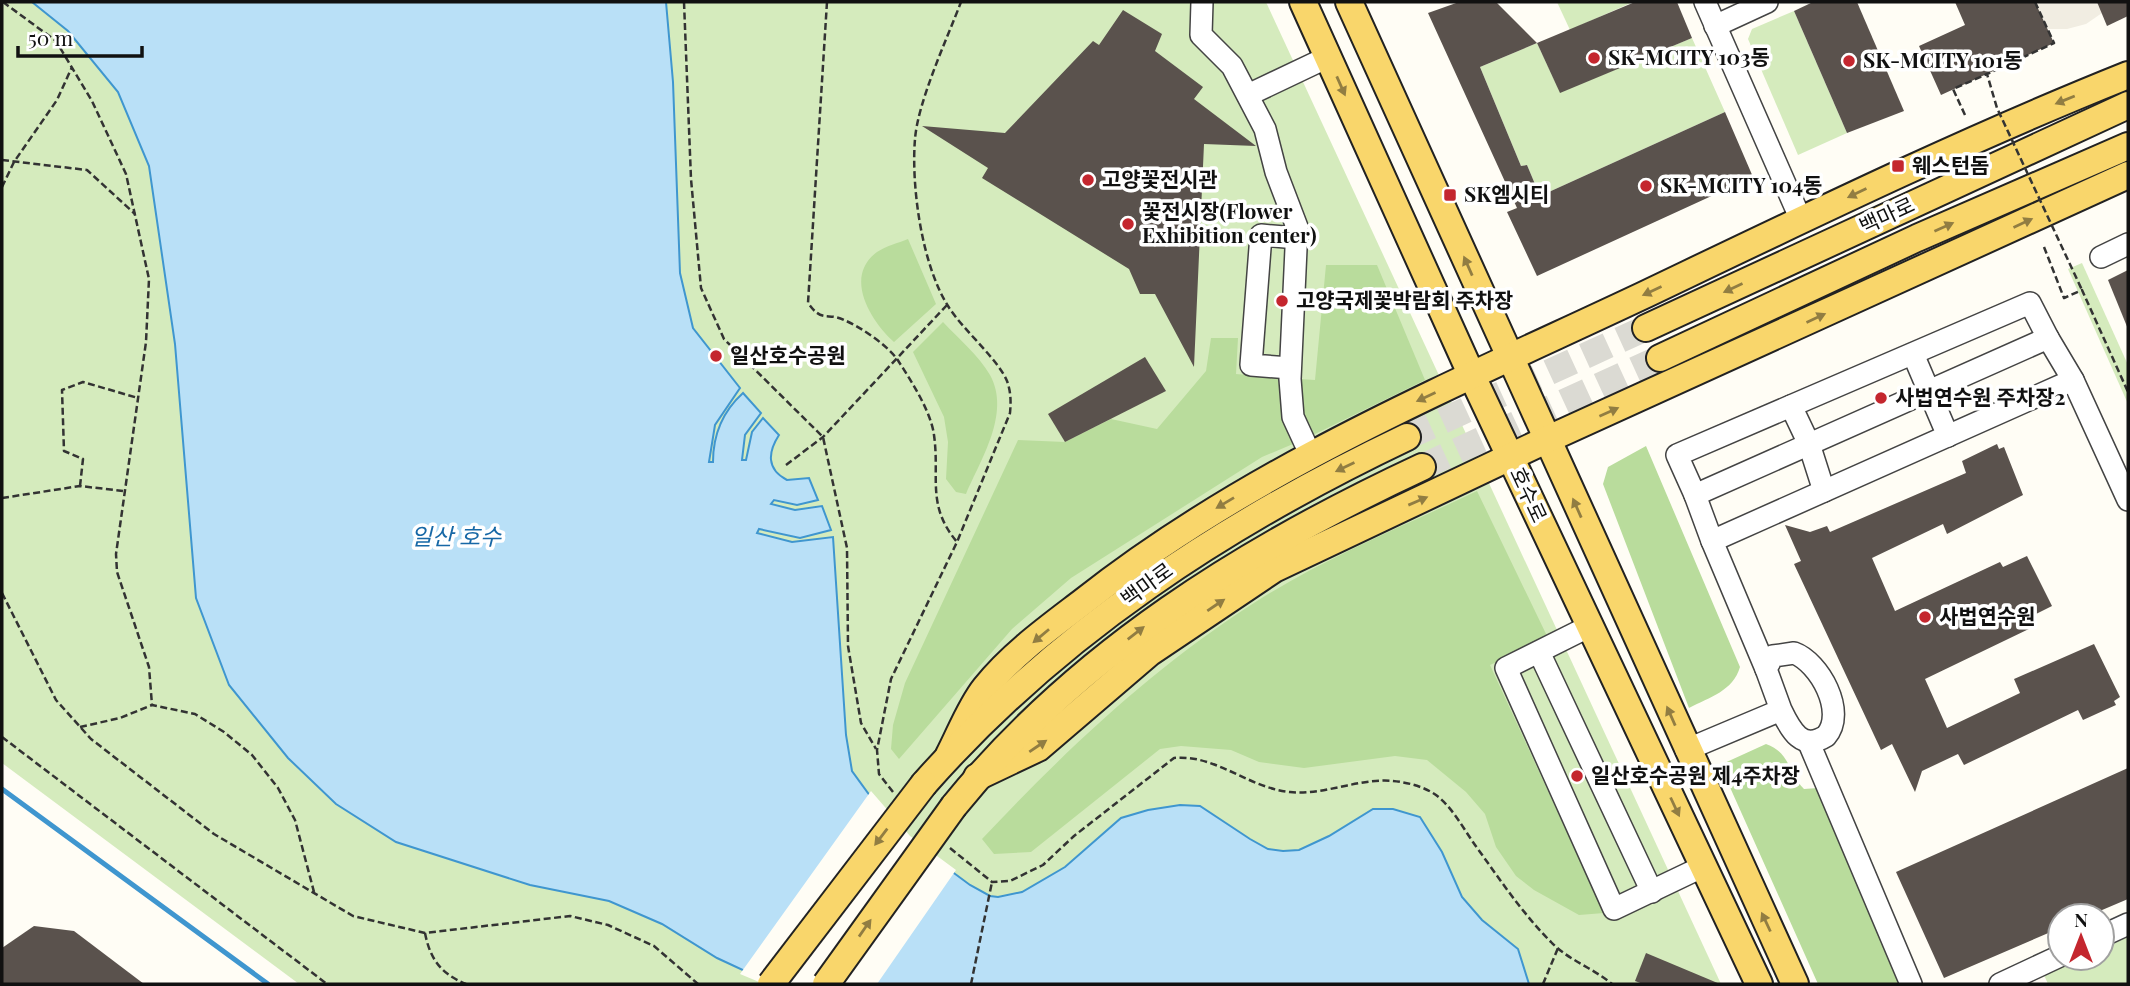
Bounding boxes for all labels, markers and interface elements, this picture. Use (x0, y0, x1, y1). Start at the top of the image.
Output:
scale bar (18, 14, 142, 58)
text: 50 m (28, 23, 74, 51)
place label: SK-MCITY 103동 (1608, 42, 1770, 70)
place label: SK-MCITY 101동 (1863, 45, 2023, 73)
marker: SK-MCITY 103동 (1586, 50, 1602, 66)
marker: SK-MCITY 101동 (1841, 53, 1857, 69)
one-way arrow (1336, 76, 1347, 97)
one-way arrow (2054, 95, 2075, 106)
place label: 웨스턴돔 (1912, 150, 1989, 178)
marker: 웨스턴돔 (1890, 158, 1906, 174)
place label: 고양꽃전시관 (1102, 164, 1218, 192)
place label: SK-MCITY 104동 (1660, 170, 1822, 198)
marker: 고양꽃전시관 (1080, 172, 1096, 188)
marker: SK-MCITY 104동 (1638, 178, 1654, 194)
place label: SK엠시티 (1464, 179, 1549, 207)
marker: SK엠시티 (1442, 187, 1458, 203)
one-way arrow (1847, 188, 1867, 199)
street label: 백마로 (1854, 189, 1918, 239)
place label: 꽃전시장(Flower Exhibition center) (1142, 196, 1317, 248)
marker: 꽃전시장(Flower Exhibition center) (1120, 216, 1136, 232)
one-way arrow (2013, 217, 2033, 229)
one-way arrow (1934, 221, 1954, 233)
one-way arrow (1462, 255, 1473, 276)
one-way arrow (1722, 282, 1743, 293)
place label: 고양국제꽃박람회 주차장 (1296, 285, 1513, 313)
one-way arrow (1642, 285, 1662, 297)
marker: 고양국제꽃박람회 주차장 (1274, 293, 1290, 309)
one-way arrow (1806, 312, 1826, 324)
place label: 일산호수공원 (730, 340, 846, 368)
marker: 일산호수공원 (708, 348, 724, 364)
place label: 사법연수원 주차장2 (1895, 382, 2065, 410)
marker: 사법연수원 주차장2 (1873, 390, 1889, 406)
one-way arrow (1416, 391, 1436, 403)
one-way arrow (1599, 406, 1619, 418)
one-way arrow (1335, 460, 1355, 472)
street label: 호수로 (1505, 462, 1555, 526)
one-way arrow (1408, 495, 1428, 507)
one-way arrow (1216, 497, 1235, 510)
one-way arrow (1571, 498, 1582, 519)
water label: 일산 호수 (411, 520, 502, 551)
street label: 백마로 (1114, 555, 1178, 612)
one-way arrow (1206, 599, 1226, 612)
place label: 사법연수원 (1939, 601, 2036, 629)
marker: 사법연수원 (1917, 609, 1933, 625)
one-way arrow (1127, 625, 1145, 640)
one-way arrow (1032, 628, 1049, 643)
one-way arrow (1665, 706, 1677, 726)
one-way arrow (1029, 739, 1047, 753)
place label: 일산호수공원 제4주차장 (1591, 760, 1800, 788)
marker: 일산호수공원 제4주차장 (1569, 768, 1585, 784)
one-way arrow (1670, 797, 1681, 817)
one-way arrow (875, 828, 889, 846)
north arrow (2046, 902, 2116, 972)
text: N (2074, 906, 2088, 932)
one-way arrow (1760, 912, 1772, 932)
one-way arrow (858, 919, 872, 937)

